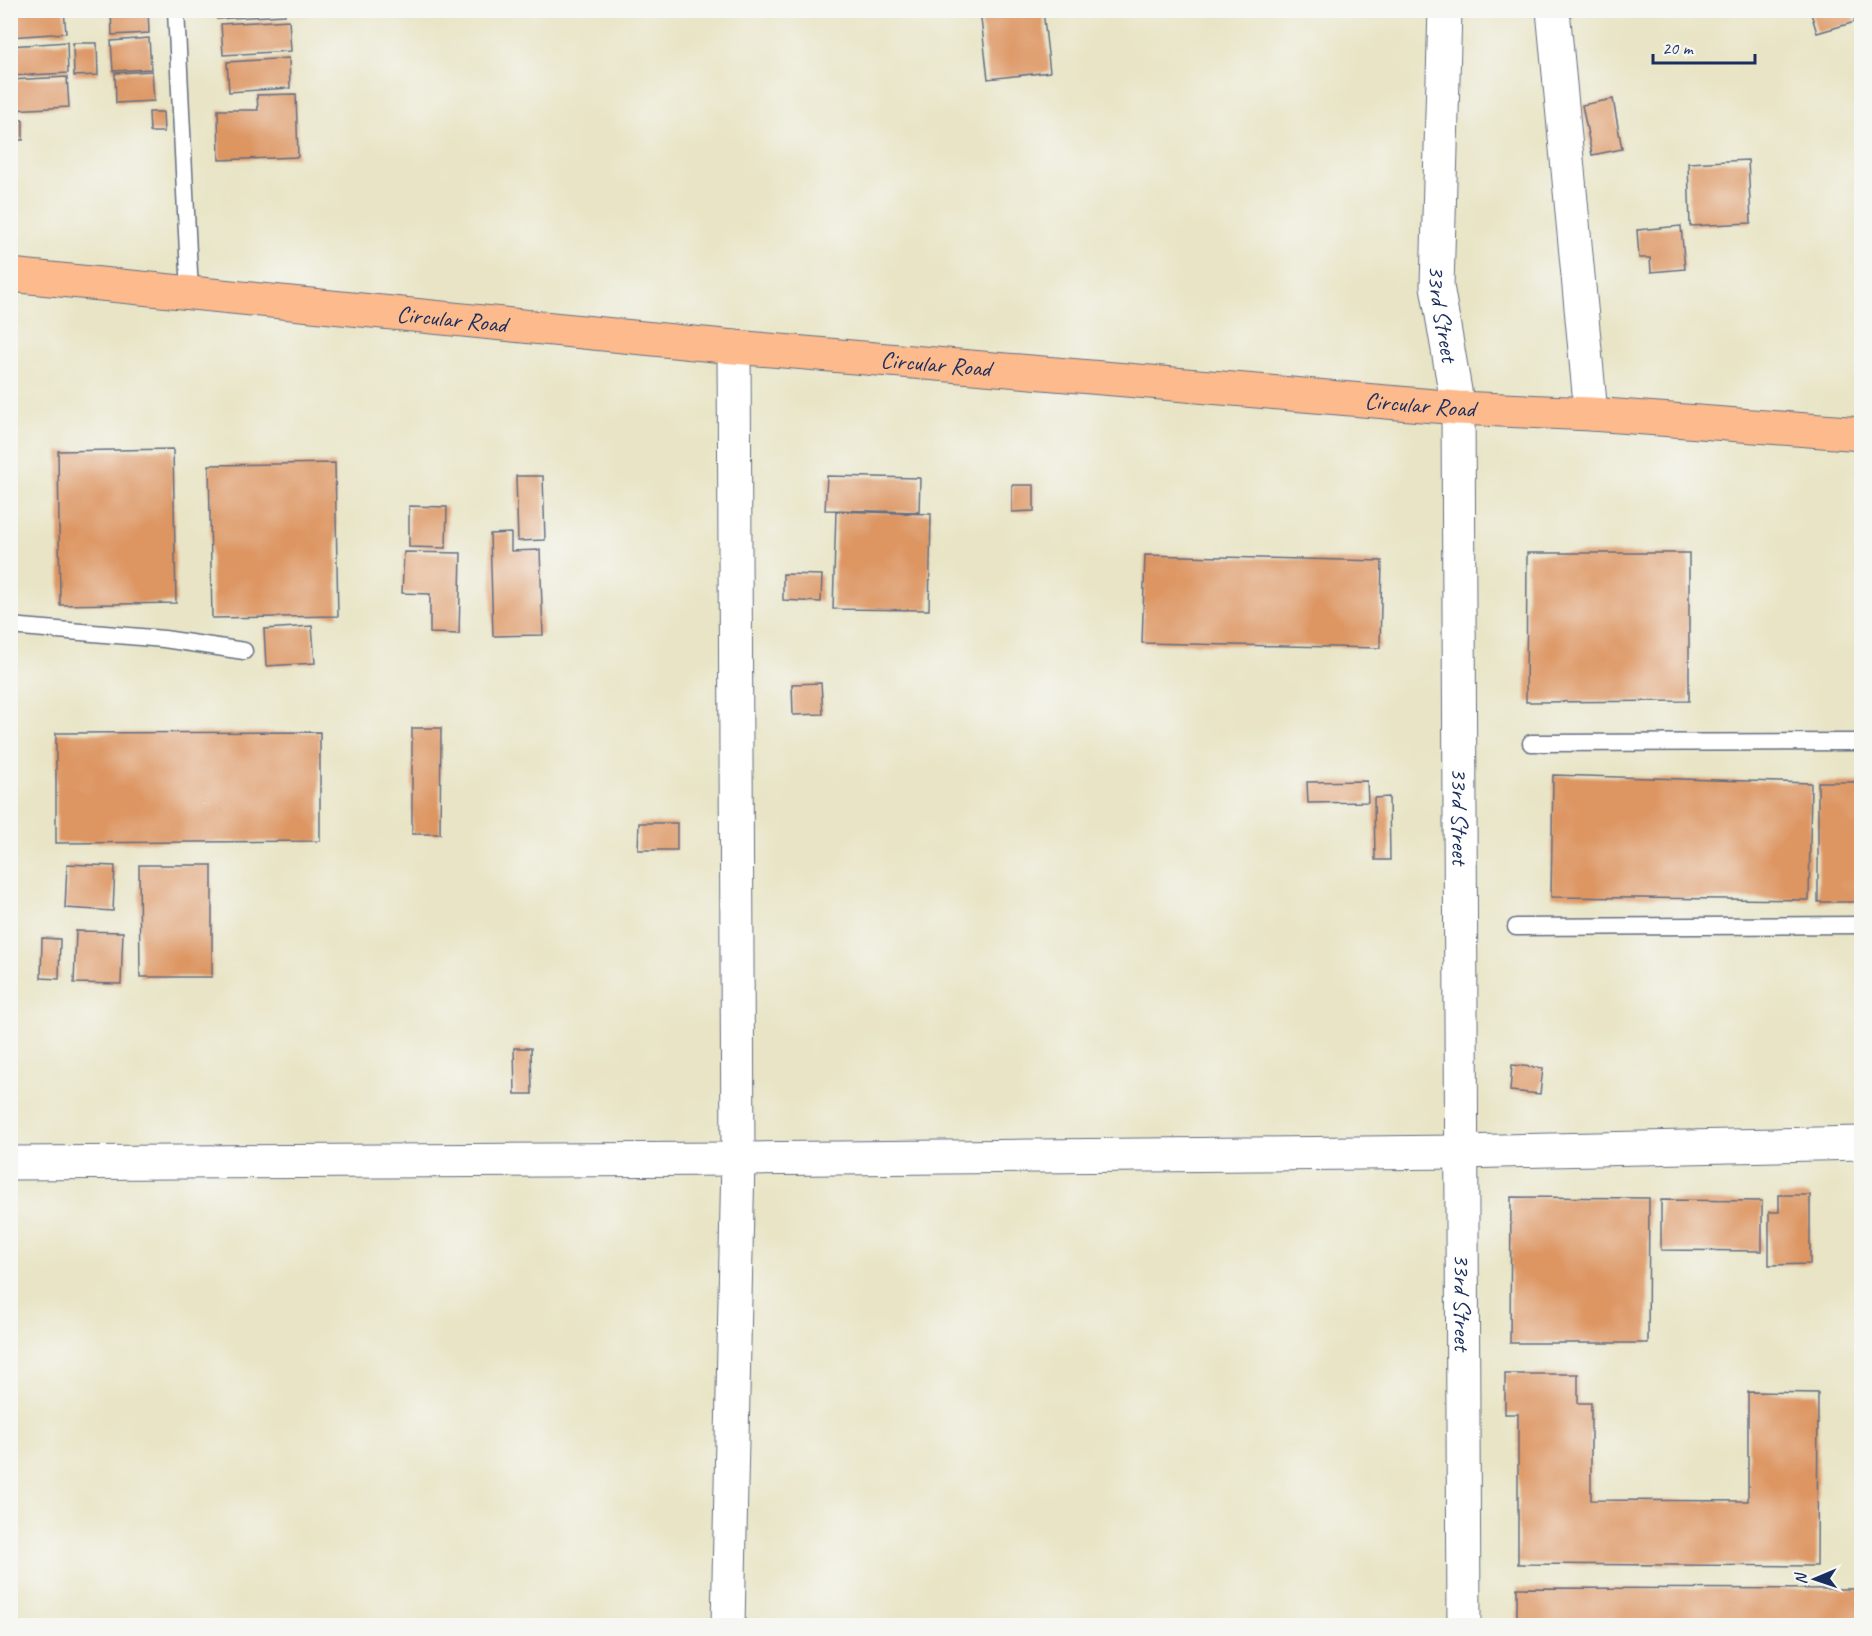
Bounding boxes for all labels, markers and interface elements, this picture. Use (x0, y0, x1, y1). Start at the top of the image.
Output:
scale bar (1653, 27, 1755, 65)
text: 20 m (1662, 37, 1695, 59)
street label: 33rd Street (1422, 265, 1465, 366)
street label: Circular Road (395, 299, 512, 340)
street label: Circular Road (879, 344, 996, 384)
street label: Circular Road (1364, 385, 1479, 424)
street label: 33rd Street (1445, 767, 1475, 867)
street label: 33rd Street (1447, 1253, 1478, 1353)
north arrow (1785, 1549, 1845, 1609)
text: N (1791, 1571, 1811, 1585)

